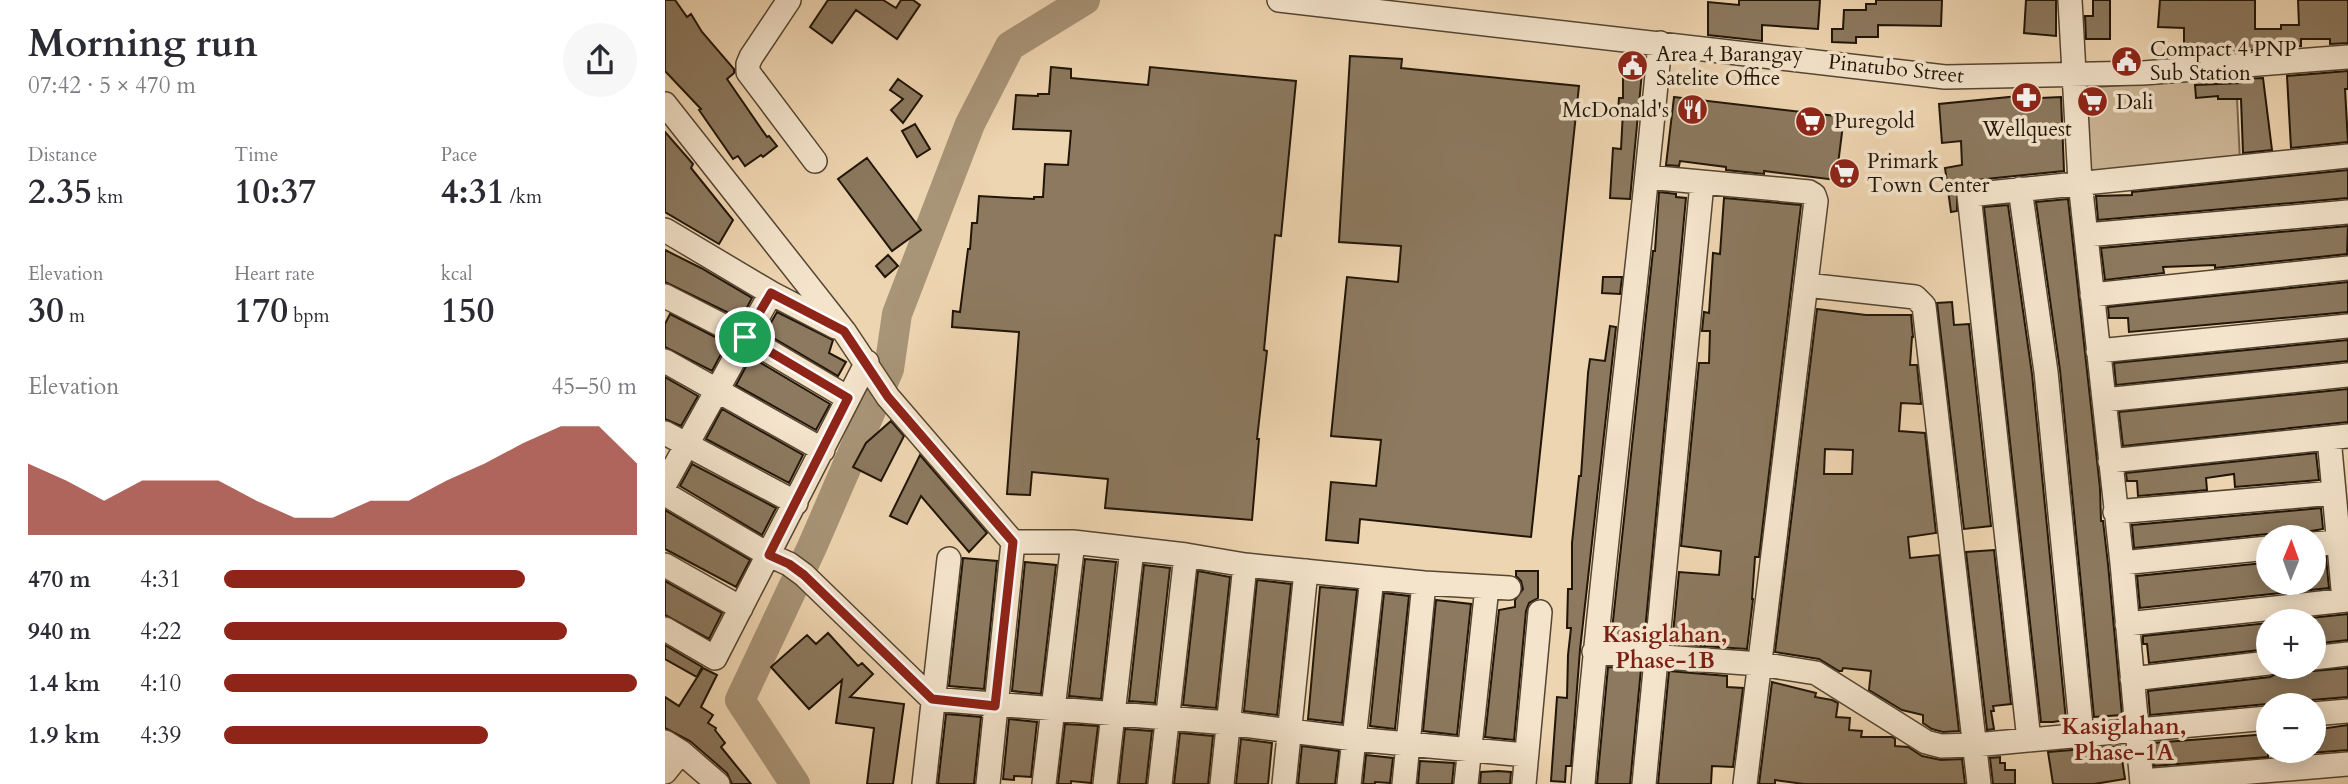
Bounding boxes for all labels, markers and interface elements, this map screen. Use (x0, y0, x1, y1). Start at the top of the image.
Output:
text: Morning run (28, 18, 258, 70)
button: share (563, 23, 637, 97)
place label: Compact 4 PNP Sub Station (2150, 35, 2296, 88)
place label: Area 4 Barangay Satelite Office (1656, 40, 1803, 93)
public building icon: Compact 4 PNP Sub Station (2110, 44, 2144, 78)
street label: Pinatubo Street (1827, 47, 1966, 91)
public building icon: Area 4 Barangay Satelite Office (1616, 49, 1650, 83)
text: 07:42 · 5 × 470 m (28, 70, 196, 101)
pharmacy icon: Wellquest (2010, 80, 2044, 114)
supermarket icon: Dali (2076, 85, 2110, 119)
place label: Dali (2116, 88, 2153, 117)
restaurant icon: McDonald's (1675, 93, 1709, 127)
place label: McDonald's (1562, 96, 1669, 125)
supermarket icon: Puregold (1794, 104, 1828, 138)
place label: Puregold (1834, 107, 1915, 136)
place label: Wellquest (1981, 115, 2072, 144)
text: Distance (28, 142, 97, 168)
text: Time (234, 142, 278, 168)
text: Pace (441, 142, 477, 168)
place label: Primark Town Center (1867, 147, 1990, 200)
supermarket icon: Primark Town Center (1827, 156, 1861, 190)
text: 2.35 (28, 168, 92, 216)
text: 10:37 (234, 168, 316, 216)
text: 4:31 (441, 168, 505, 216)
text: km (92, 184, 123, 210)
text: /km (505, 184, 542, 210)
text: Elevation (28, 261, 103, 287)
text: Heart rate (234, 261, 315, 287)
text: kcal (441, 261, 473, 287)
text: 30 (28, 287, 64, 335)
text: 170 (234, 287, 288, 335)
text: 150 (441, 287, 494, 335)
text: m (64, 303, 85, 329)
text: bpm (288, 303, 330, 329)
pin (715, 307, 775, 367)
icon: arrive (726, 318, 764, 356)
text: Elevation (28, 371, 119, 402)
text: 45–50 m (552, 371, 637, 402)
north arrow (2256, 525, 2326, 595)
map controls (2256, 525, 2326, 763)
text: 470 m (28, 564, 91, 595)
text: 4:31 (140, 564, 181, 595)
button: + (2256, 609, 2326, 679)
text: 940 m (28, 616, 91, 647)
text: 4:22 (140, 616, 181, 647)
district label: Kasiglahan, Phase-1B (1602, 619, 1728, 676)
text: 1.4 km (28, 668, 100, 699)
text: 4:10 (140, 668, 181, 699)
button: − (2256, 693, 2326, 763)
district label: Kasiglahan, Phase-1A (2061, 711, 2187, 768)
text: 1.9 km (28, 720, 100, 751)
text: 4:39 (140, 720, 181, 751)

